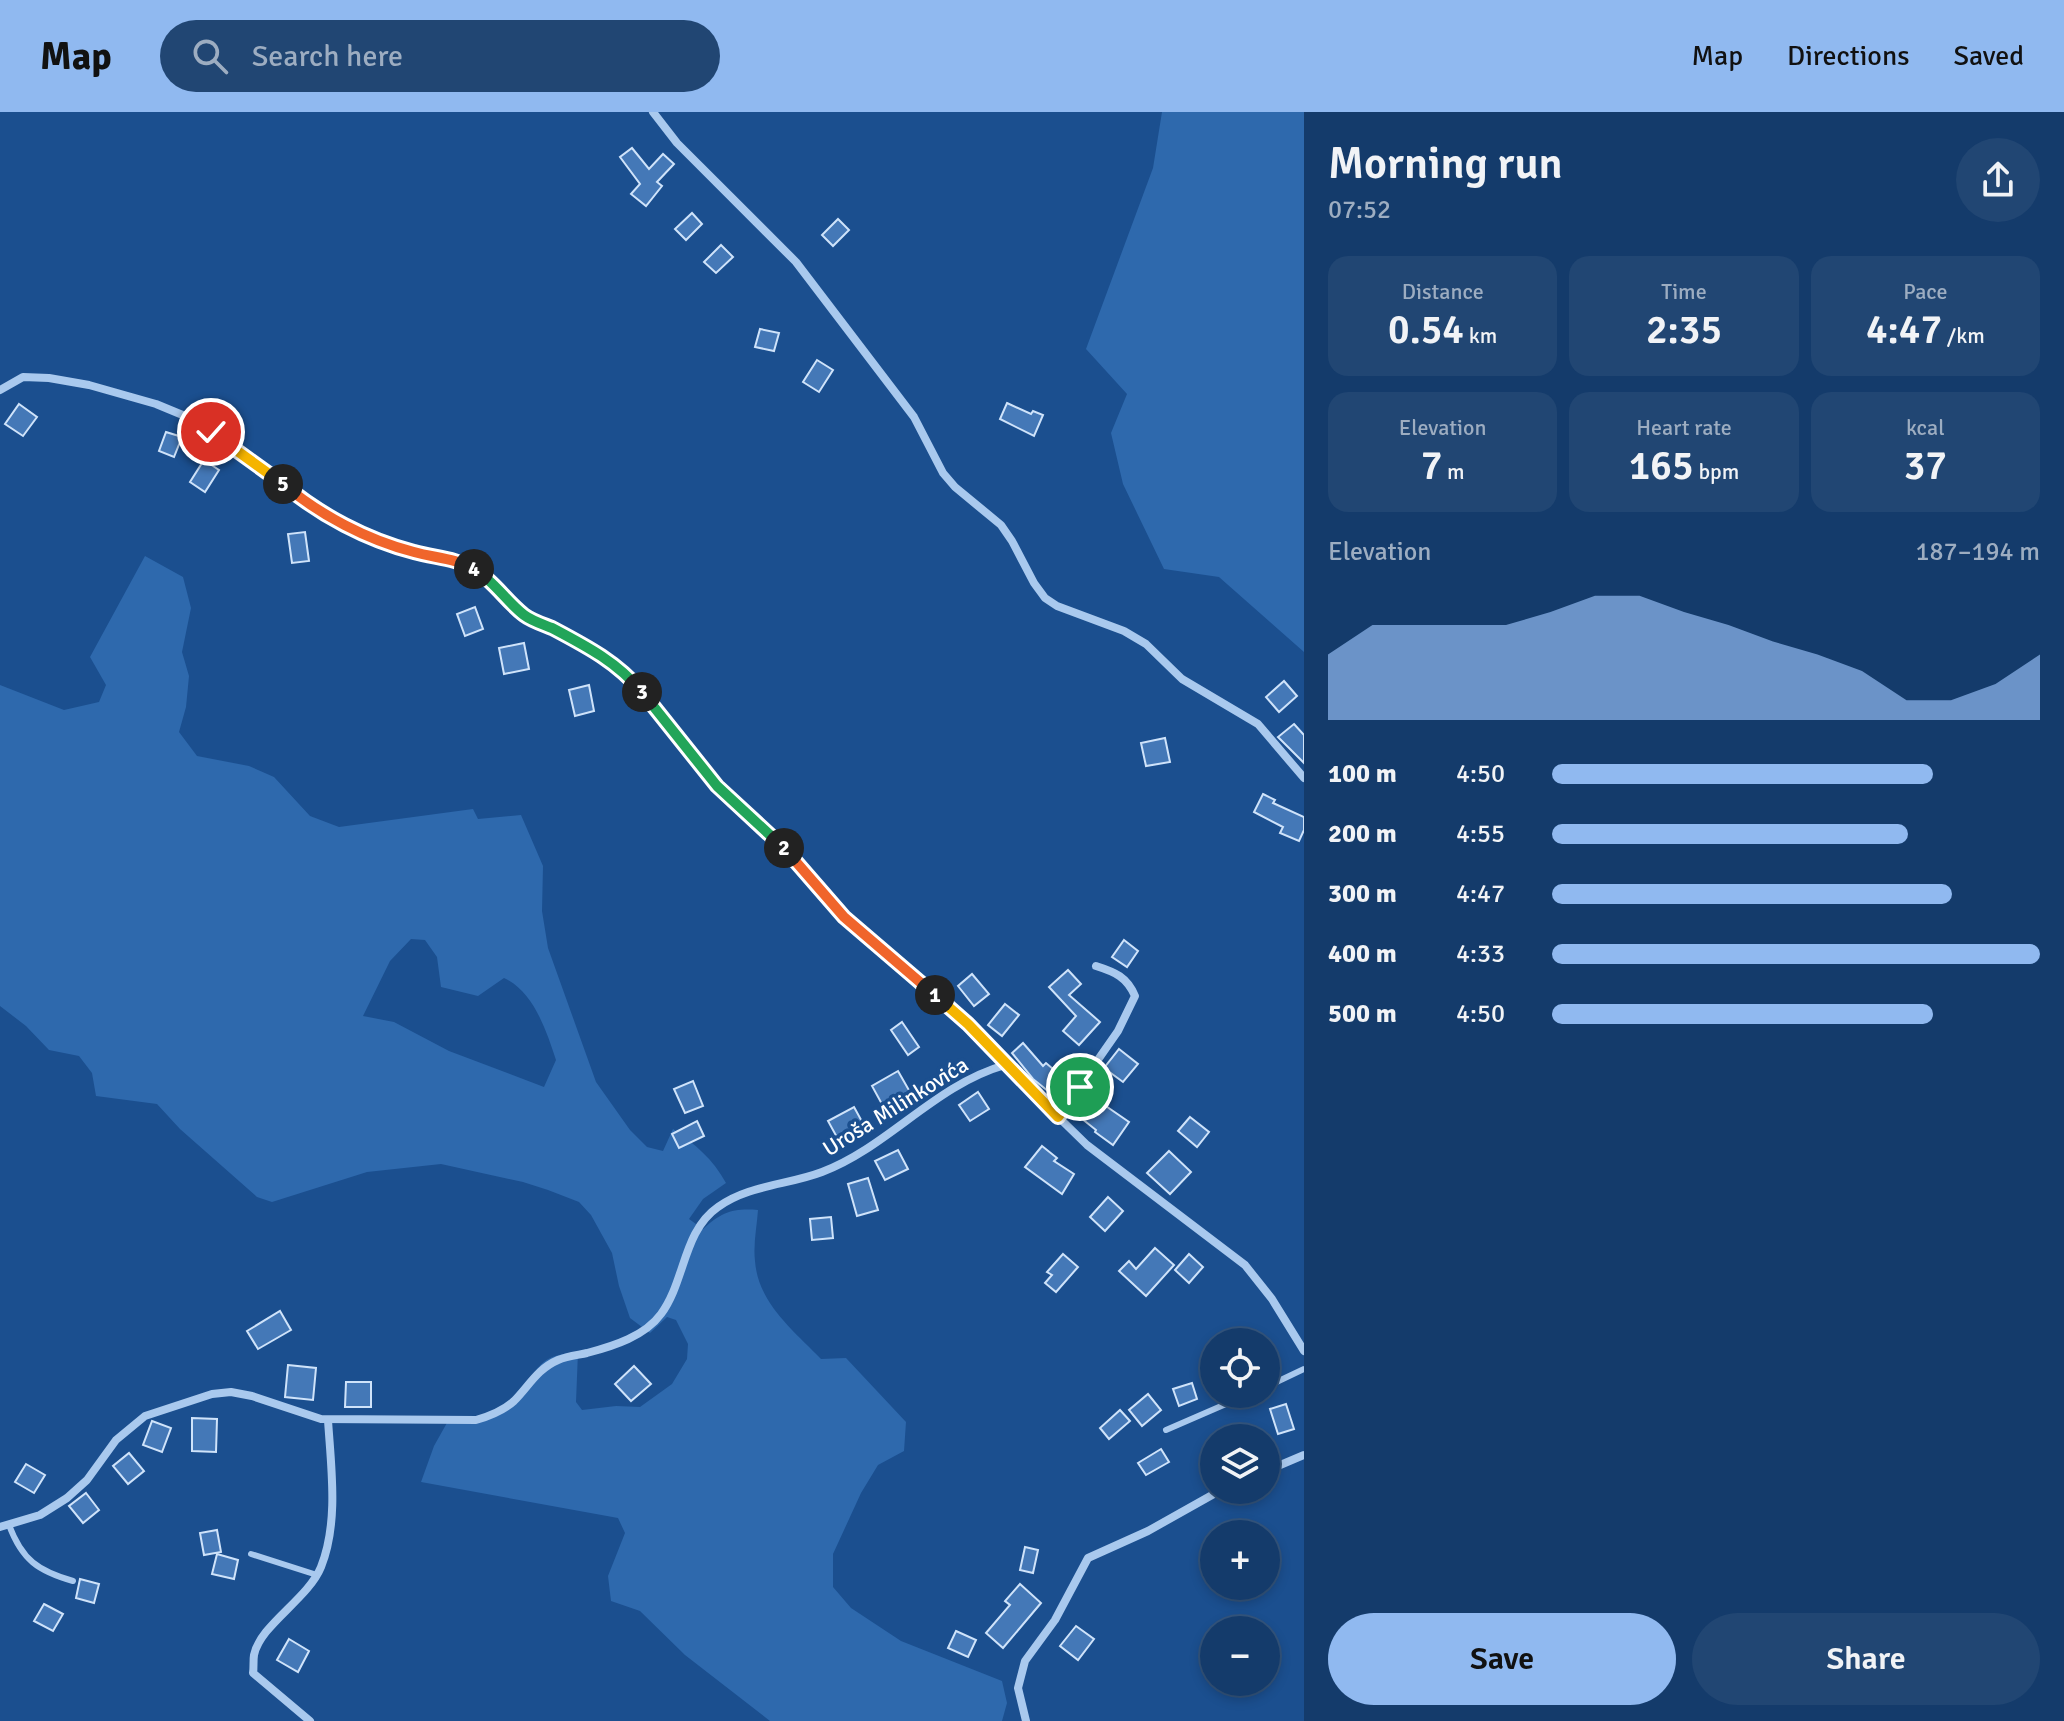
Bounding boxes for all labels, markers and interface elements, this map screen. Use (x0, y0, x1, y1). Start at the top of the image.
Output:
search box (160, 20, 720, 92)
text: Map (40, 33, 112, 80)
icon: search (188, 34, 232, 78)
text: Search here (252, 38, 403, 75)
text: Map (1691, 39, 1743, 73)
text: Directions (1787, 39, 1909, 73)
text: Saved (1953, 39, 2024, 73)
text: Morning run (1328, 137, 1563, 191)
button: share (1956, 138, 2040, 222)
text: 07:52 (1328, 194, 1391, 226)
text: Distance (1402, 278, 1484, 305)
text: Time (1661, 278, 1707, 305)
text: Pace (1903, 278, 1947, 305)
text: 0.54 (1388, 305, 1464, 355)
text: 2:35 (1646, 305, 1722, 355)
text: 4:47 (1866, 305, 1942, 355)
text: km (1464, 322, 1497, 349)
text: /km (1942, 322, 1985, 349)
pin (177, 398, 245, 466)
icon: check (189, 410, 233, 454)
text: Elevation (1399, 414, 1486, 441)
text: Heart rate (1636, 414, 1732, 441)
text: kcal (1906, 414, 1945, 441)
text: 7 (1421, 441, 1442, 491)
text: 165 (1629, 441, 1694, 491)
text: 37 (1904, 441, 1947, 491)
text: m (1442, 458, 1465, 485)
text: bpm (1694, 458, 1739, 485)
pin: 5 (263, 464, 303, 504)
text: 5 (277, 470, 289, 497)
text: Elevation (1328, 536, 1432, 568)
text: 187–194 m (1916, 536, 2040, 568)
pin: 4 (454, 549, 494, 589)
text: 4 (468, 555, 480, 582)
pin: 3 (622, 672, 662, 712)
text: 3 (636, 678, 648, 705)
text: 100 m (1328, 758, 1397, 790)
text: 4:50 (1456, 758, 1505, 790)
text: 200 m (1328, 818, 1397, 850)
text: 4:55 (1456, 818, 1505, 850)
pin: 2 (764, 828, 804, 868)
text: 2 (778, 834, 790, 861)
text: 300 m (1328, 878, 1397, 910)
text: 4:47 (1456, 878, 1505, 910)
text: 400 m (1328, 938, 1397, 970)
text: 4:33 (1456, 938, 1505, 970)
pin: 1 (915, 975, 955, 1015)
text: 1 (929, 981, 941, 1008)
text: 500 m (1328, 998, 1397, 1030)
text: 4:50 (1456, 998, 1505, 1030)
street label: Uroša Milinkovića (817, 1051, 973, 1162)
pin (1046, 1053, 1114, 1121)
icon: arrive (1058, 1065, 1102, 1109)
map controls (1200, 1328, 1280, 1696)
button: locate (1200, 1328, 1280, 1408)
button: layers (1200, 1424, 1280, 1504)
button: + (1200, 1520, 1280, 1600)
button: Save (1328, 1613, 1676, 1705)
button: Share (1692, 1613, 2040, 1705)
button: − (1200, 1616, 1280, 1696)

